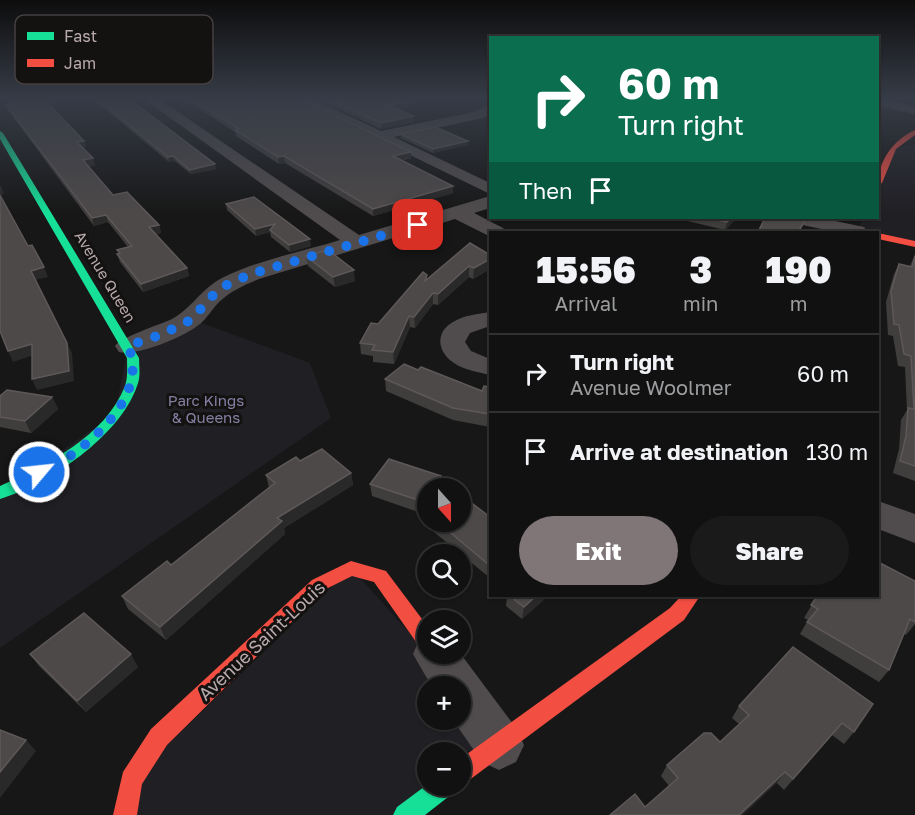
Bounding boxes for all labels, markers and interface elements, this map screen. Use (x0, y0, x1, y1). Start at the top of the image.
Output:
legend (15, 15, 213, 84)
text: Fast (64, 26, 97, 46)
text: Jam (64, 53, 96, 73)
text: 60 m (618, 58, 719, 108)
icon: right (519, 60, 597, 138)
text: Turn right (618, 109, 744, 141)
icon: arrive (584, 174, 617, 207)
text: Then (519, 177, 572, 204)
pin (392, 199, 443, 250)
icon: arrive (401, 208, 434, 241)
street label: Avenue Queen (71, 227, 140, 325)
text: 15:56 (536, 248, 636, 291)
text: 3 (689, 248, 712, 291)
text: 190 (766, 248, 832, 291)
text: Arrival (555, 291, 617, 315)
text: min (683, 291, 718, 315)
text: m (790, 291, 808, 315)
text: Turn right (570, 348, 674, 375)
icon: right (519, 357, 552, 390)
text: 60 m (797, 360, 849, 387)
text: Avenue Woolmer (570, 375, 732, 399)
park label: Parc Kings & Queens (168, 391, 244, 426)
icon: arrive (519, 435, 552, 468)
text: Arrive at destination (570, 438, 788, 465)
text: 130 m (806, 438, 868, 465)
position arrow (7, 440, 71, 504)
north arrow (417, 478, 471, 532)
map controls (417, 478, 471, 796)
button: Exit (519, 516, 678, 585)
button: Share (690, 516, 849, 585)
button: search (417, 544, 471, 598)
street label: Avenue Saint-Louis (193, 576, 329, 705)
button: layers (417, 610, 471, 664)
button: + (417, 676, 471, 730)
button: − (417, 742, 471, 796)

